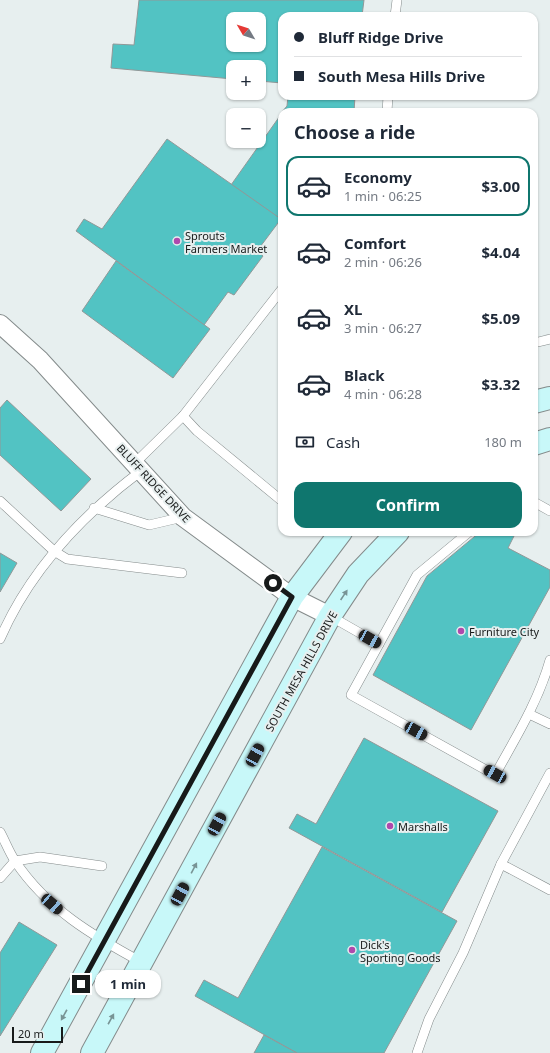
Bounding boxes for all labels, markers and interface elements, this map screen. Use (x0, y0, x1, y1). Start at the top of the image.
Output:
north arrow (226, 12, 266, 52)
map controls (226, 12, 266, 148)
text: Bluff Ridge Drive (318, 27, 444, 47)
button: + (226, 60, 266, 100)
text: South Mesa Hills Drive (318, 66, 485, 86)
button: − (226, 108, 266, 148)
text: Choose a ride (294, 120, 415, 144)
text: Economy (344, 167, 412, 187)
icon: car (296, 168, 332, 204)
text: $3.00 (481, 176, 520, 196)
text: 1 min · 06:25 (344, 187, 422, 205)
place label: Sprouts Farmers Market (185, 228, 267, 256)
text: Comfort (344, 233, 406, 253)
icon: car (296, 234, 332, 270)
marker: Sprouts Farmers Market (172, 236, 182, 246)
text: $4.04 (481, 242, 520, 262)
text: 2 min · 06:26 (344, 253, 422, 271)
text: XL (344, 299, 362, 319)
icon: car (296, 300, 332, 336)
text: $5.09 (481, 308, 520, 328)
text: 3 min · 06:27 (344, 319, 422, 337)
text: Black (344, 365, 384, 385)
icon: car (296, 366, 332, 402)
text: $3.32 (481, 374, 520, 394)
text: 4 min · 06:28 (344, 385, 422, 403)
icon: cash (294, 431, 316, 453)
text: Cash (326, 432, 360, 452)
text: 180 m (484, 433, 522, 451)
street label: BLUFF RIDGE DRIVE (114, 441, 194, 525)
button: Confirm (294, 482, 522, 528)
route start (264, 574, 282, 592)
one-way arrow (340, 590, 348, 600)
street label: SOUTH MESA HILLS DRIVE (262, 608, 340, 734)
place label: Furniture City (469, 624, 540, 639)
marker: Furniture City (456, 626, 466, 636)
car (357, 628, 383, 650)
car (403, 720, 429, 742)
car (244, 742, 266, 768)
car (482, 763, 508, 785)
car (206, 811, 228, 837)
place label: Marshalls (398, 819, 448, 834)
marker: Marshalls (385, 821, 395, 831)
one-way arrow (190, 862, 197, 874)
car (169, 881, 191, 907)
car (39, 892, 65, 916)
place label: Dick's Sporting Goods (360, 937, 441, 965)
marker: Dick's Sporting Goods (347, 945, 357, 955)
callout: 1 min (95, 970, 161, 998)
route end (72, 975, 90, 993)
text: 1 min (110, 975, 146, 993)
one-way arrow (60, 1009, 67, 1020)
one-way arrow (108, 1013, 115, 1025)
scale bar (12, 1025, 63, 1044)
text: 20 m (18, 1026, 44, 1041)

